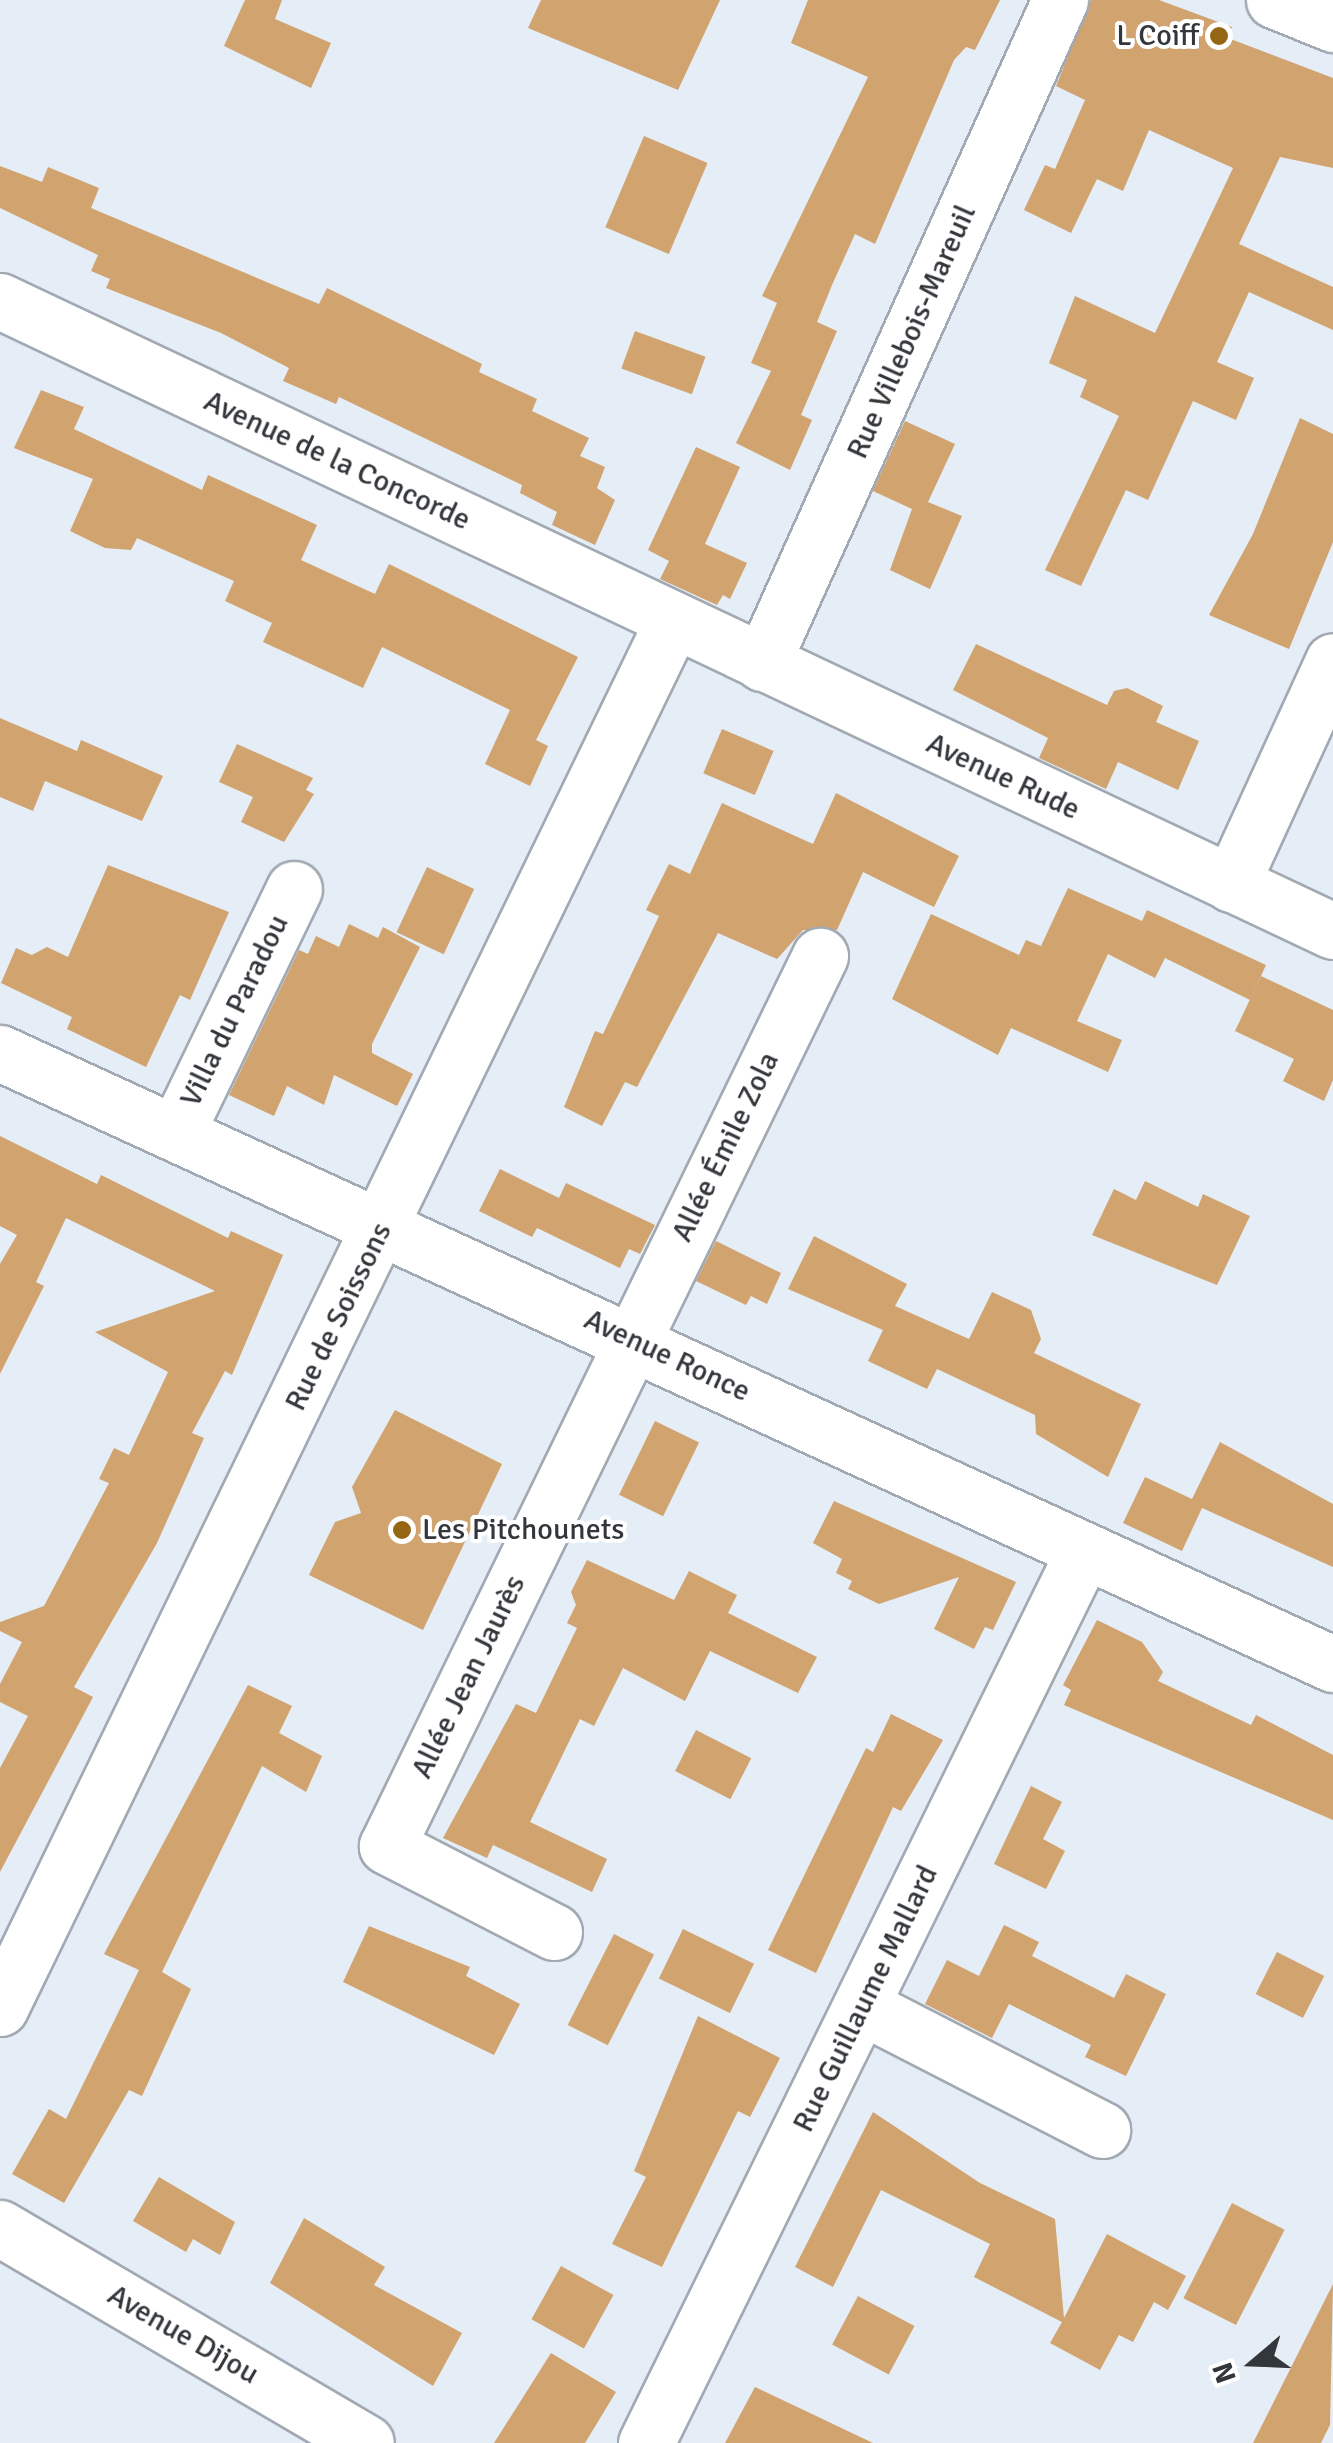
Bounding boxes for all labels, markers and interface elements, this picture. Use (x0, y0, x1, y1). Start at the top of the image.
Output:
place label: L Coiff (1116, 18, 1199, 54)
marker: L Coiff (1208, 25, 1230, 47)
street label: Rue Villebois-Mareuil (840, 200, 984, 464)
street label: Avenue de la Concorde (198, 383, 476, 539)
street label: Avenue Rude (921, 726, 1085, 828)
street label: Villa du Paradou (173, 909, 297, 1113)
street label: Allée Émile Zola (665, 1046, 787, 1248)
street label: Rue de Soissons (278, 1217, 400, 1417)
street label: Avenue Ronce (578, 1302, 756, 1410)
place label: Les Pitchounets (422, 1512, 624, 1548)
marker: Les Pitchounets (391, 1519, 413, 1541)
street label: Allée Jean Jaurès (404, 1570, 534, 1784)
street label: Rue Guillaume Mallard (786, 1860, 946, 2138)
street label: Avenue Dijou (101, 2277, 265, 2393)
north arrow (1203, 2313, 1303, 2413)
text: N (1205, 2358, 1244, 2388)

